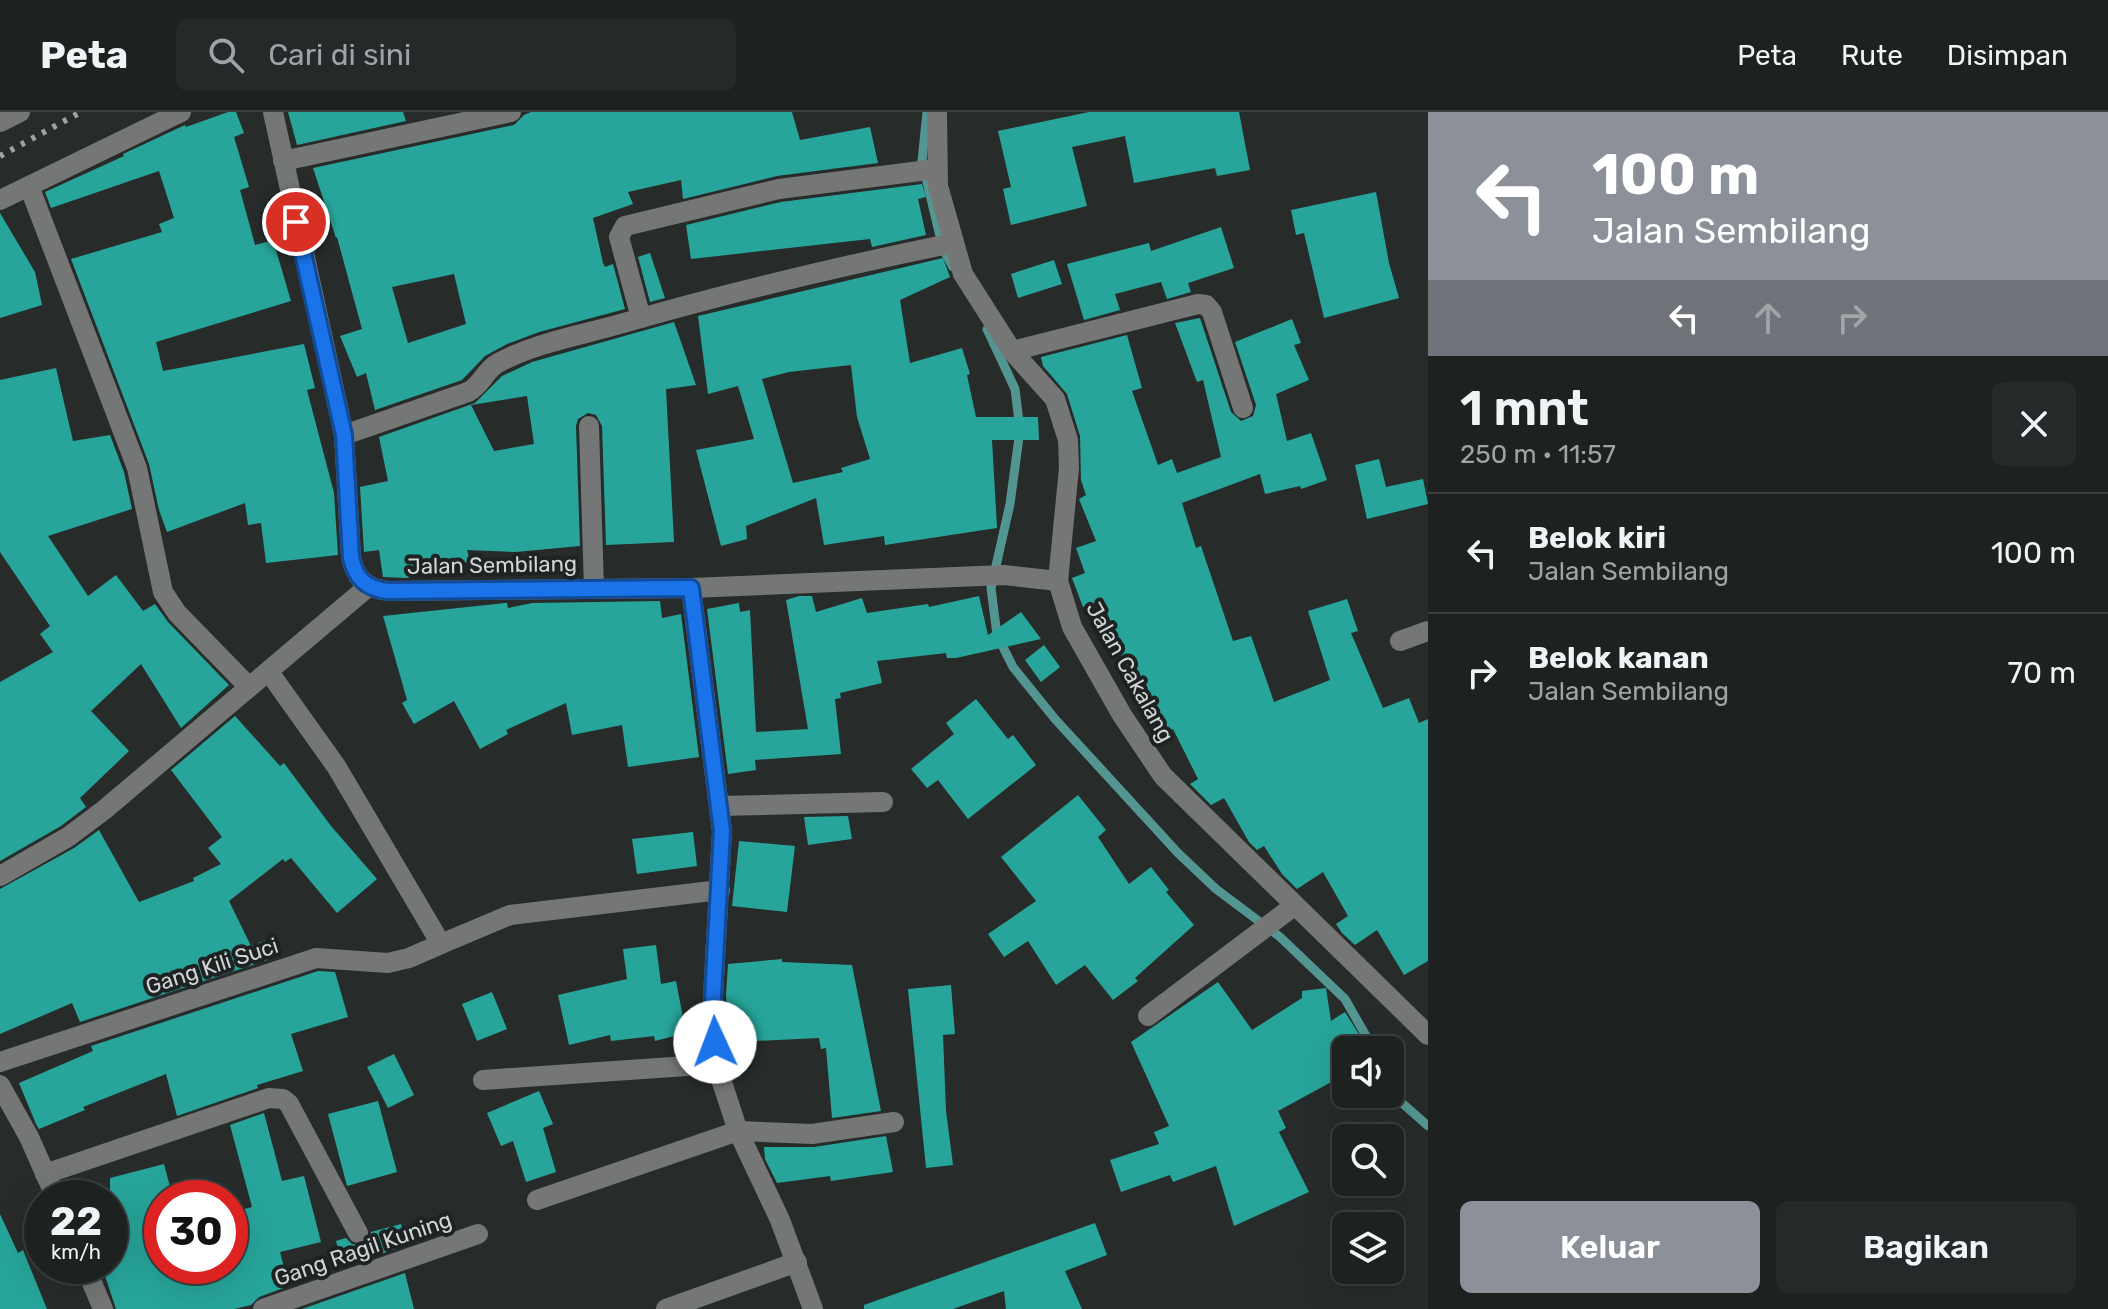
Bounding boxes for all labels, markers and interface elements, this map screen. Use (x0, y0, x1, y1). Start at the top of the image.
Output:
search box (176, 19, 736, 91)
text: Peta (40, 32, 128, 78)
icon: search (204, 33, 248, 77)
text: Cari di sini (268, 37, 411, 73)
text: Peta (1737, 39, 1797, 72)
text: Rute (1841, 39, 1903, 72)
text: Disimpan (1947, 39, 2068, 72)
text: 100 m (1592, 142, 1759, 208)
icon: left (1460, 144, 1564, 248)
pin (262, 188, 330, 256)
icon: arrive (274, 200, 318, 244)
text: Jalan Sembilang (1592, 209, 1870, 252)
icon: left (1662, 296, 1706, 340)
icon: ahead (1746, 296, 1790, 340)
icon: right (1830, 296, 1874, 340)
text: 1 mnt (1460, 380, 1589, 437)
button: close (1992, 382, 2076, 466)
text: 250 m · 11:57 (1460, 439, 1616, 470)
text: Belok kiri (1528, 520, 1666, 556)
icon: left (1460, 531, 1504, 575)
text: 100 m (1991, 535, 2076, 571)
street label: Jalan Sembilang (407, 550, 577, 580)
text: Jalan Sembilang (1528, 556, 1729, 587)
street label: Jalan Cakalang (1080, 597, 1180, 747)
text: Belok kanan (1528, 640, 1709, 676)
icon: right (1460, 651, 1504, 695)
text: 70 m (2008, 655, 2076, 691)
text: Jalan Sembilang (1528, 676, 1729, 707)
street label: Gang Kili Suci (142, 932, 282, 1000)
position arrow (673, 1000, 757, 1084)
map controls (1332, 1036, 1404, 1284)
button: sound (1332, 1036, 1404, 1108)
button: search (1332, 1124, 1404, 1196)
speed limit sign: 30 (144, 1180, 248, 1284)
text: 22 (50, 1198, 102, 1245)
button: Keluar (1460, 1201, 1760, 1293)
button: Bagikan (1776, 1201, 2076, 1293)
street label: Gang Ragil Kuning (271, 1206, 455, 1292)
button: layers (1332, 1212, 1404, 1284)
text: km/h (51, 1240, 101, 1264)

